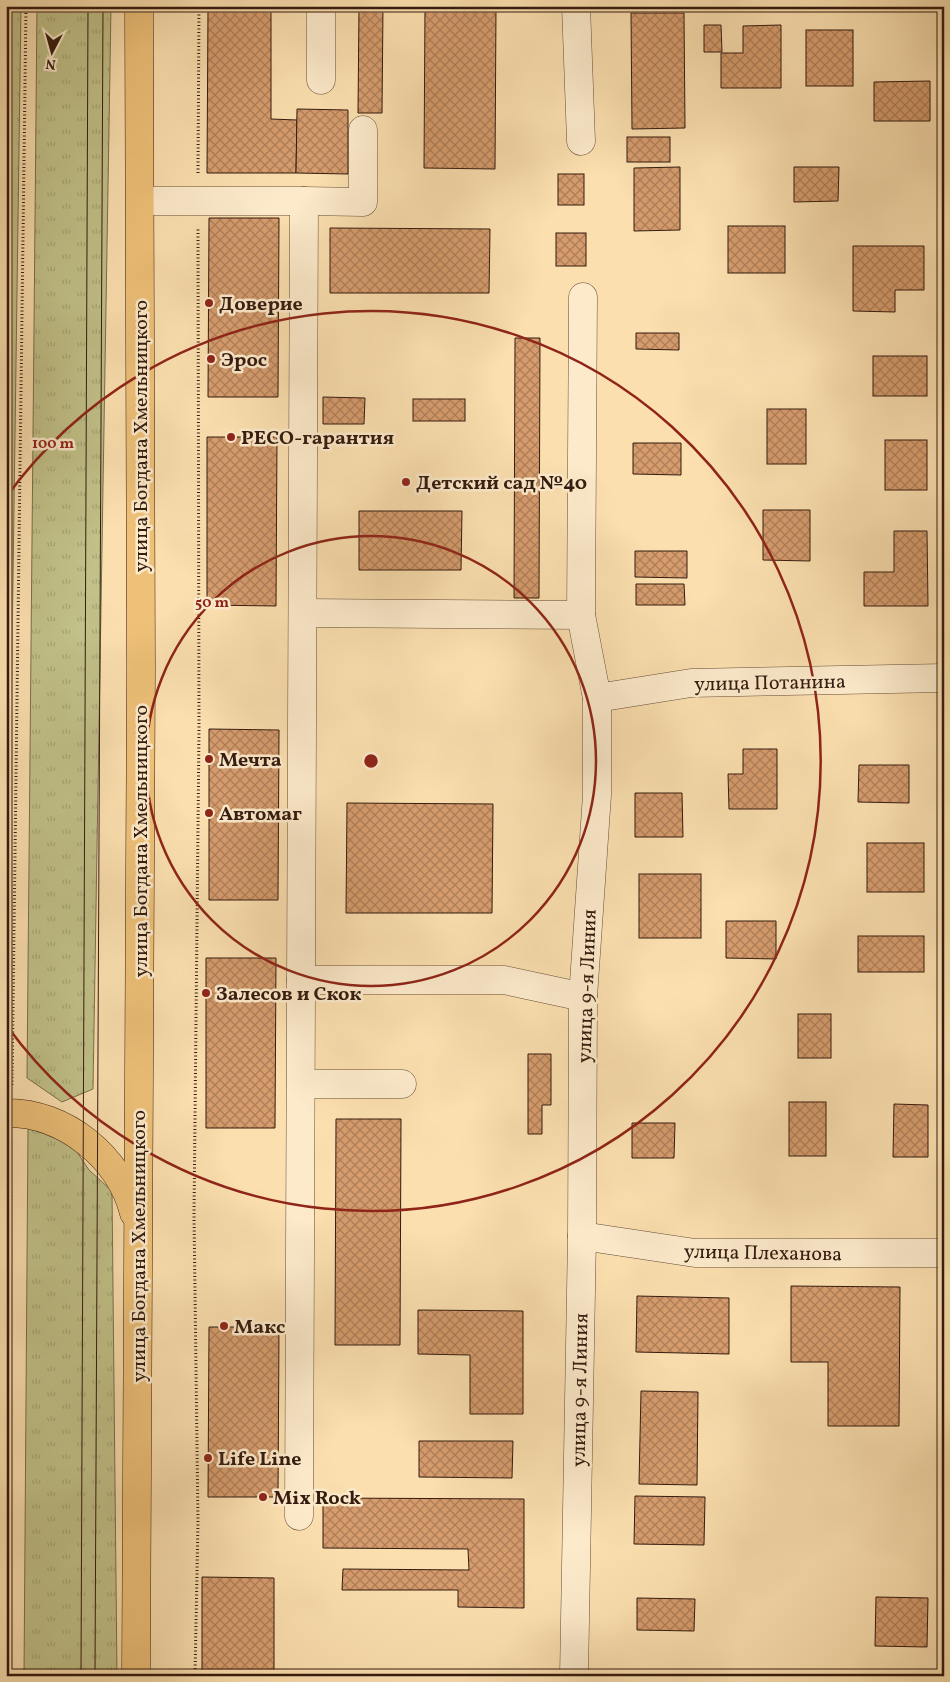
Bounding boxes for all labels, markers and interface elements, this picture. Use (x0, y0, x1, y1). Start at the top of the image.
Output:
north arrow (28, 28, 78, 78)
text: N (45, 53, 57, 73)
place label: Доверие (219, 291, 303, 319)
marker: Доверие (203, 297, 215, 309)
street label: улица Богдана Хмельницкого (128, 300, 156, 572)
place label: Эрос (221, 347, 267, 375)
marker: Эрос (205, 353, 217, 365)
place label: РЕСО-гарантия (241, 425, 394, 453)
marker: РЕСО-гарантия (225, 431, 237, 443)
text: 100 m (32, 434, 75, 455)
place label: Детский сад №40 (416, 470, 587, 498)
marker: Детский сад №40 (400, 476, 412, 488)
text: 50 m (195, 593, 229, 614)
street label: улица Потанина (694, 669, 846, 699)
street label: улица Богдана Хмельницкого (128, 705, 156, 977)
place label: Мечта (219, 747, 282, 775)
centre of rings (362, 752, 380, 770)
marker: Мечта (203, 753, 215, 765)
place label: Автомаг (219, 801, 302, 829)
marker: Автомаг (203, 807, 215, 819)
street label: улица 9-я Линия (571, 909, 605, 1063)
place label: Залесов и Скок (216, 981, 361, 1009)
marker: Залесов и Скок (200, 987, 212, 999)
street label: улица Богдана Хмельницкого (126, 1110, 154, 1382)
street label: улица Плеханова (684, 1239, 842, 1269)
street label: улица 9-я Линия (566, 1313, 596, 1467)
place label: Макс (234, 1314, 285, 1342)
marker: Макс (218, 1320, 230, 1332)
place label: Life Line (218, 1446, 301, 1474)
marker: Life Line (202, 1452, 214, 1464)
place label: Mix Rock (273, 1485, 361, 1513)
marker: Mix Rock (257, 1491, 269, 1503)

